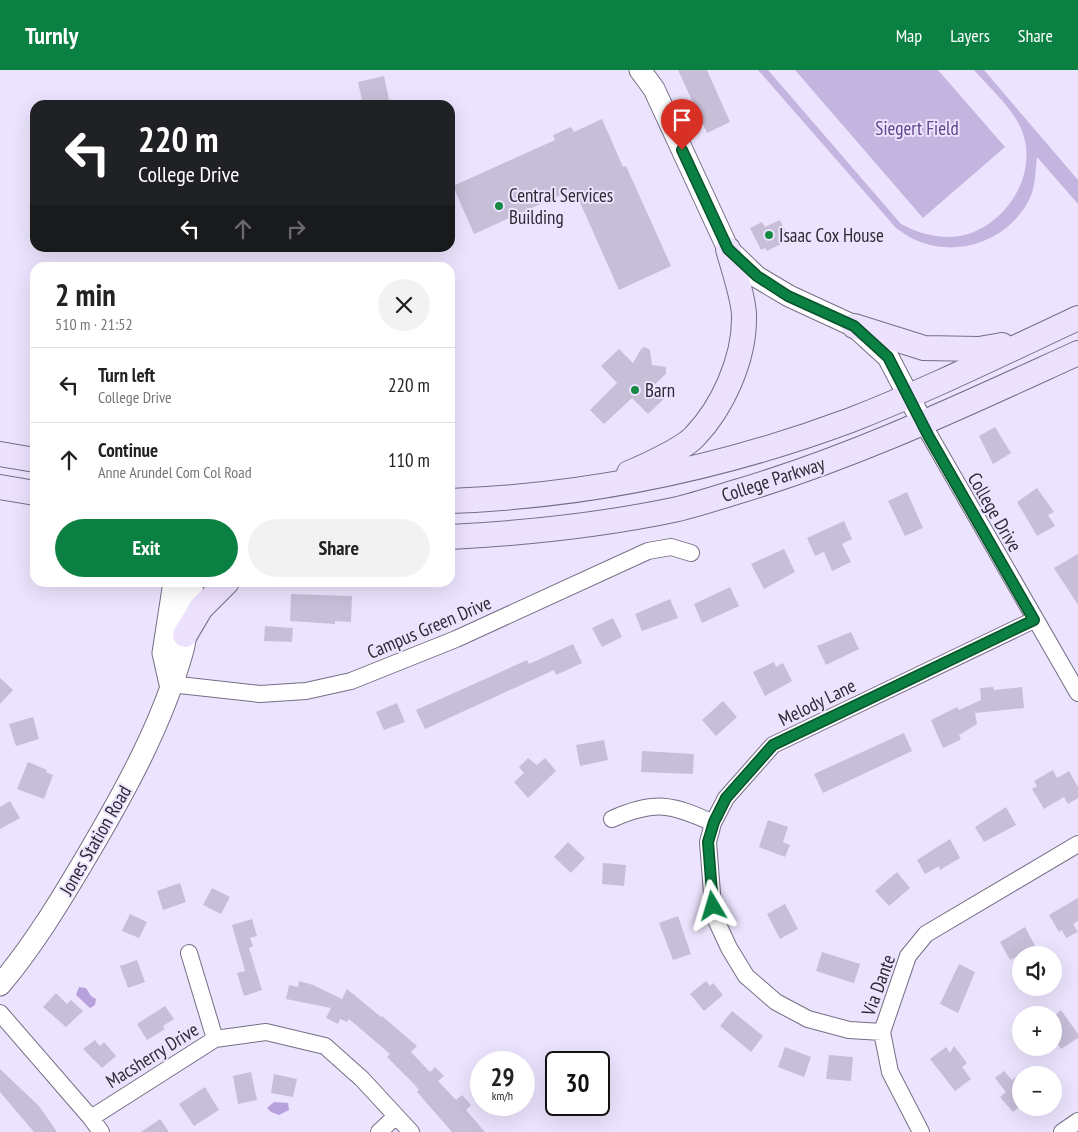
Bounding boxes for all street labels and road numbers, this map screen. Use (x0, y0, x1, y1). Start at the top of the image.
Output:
street label: College Parkway (718, 451, 828, 507)
street label: College Drive (963, 468, 1027, 556)
street label: Campus Green Drive (363, 590, 495, 664)
street label: Melody Lane (775, 673, 860, 731)
street label: Jones Station Road (53, 781, 136, 900)
street label: Via Dante (856, 951, 900, 1020)
street label: Macsherry Drive (101, 1017, 203, 1093)

